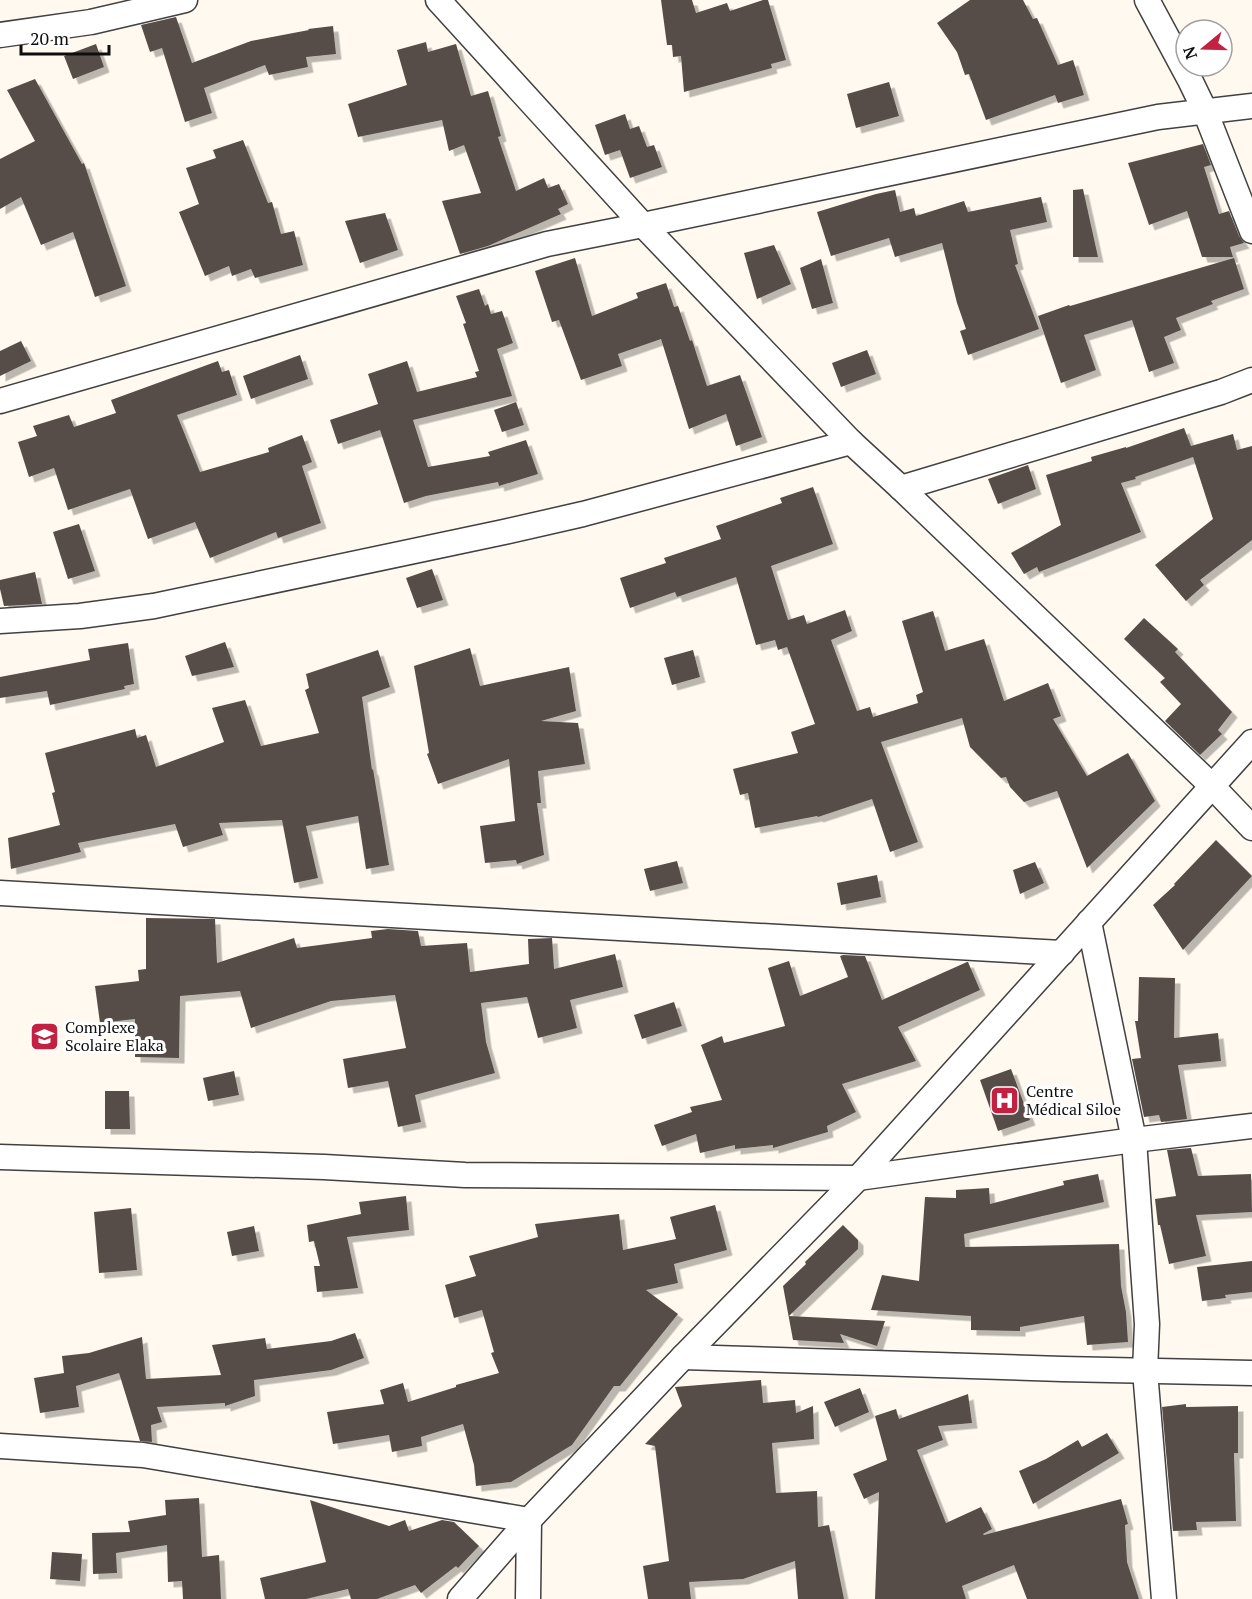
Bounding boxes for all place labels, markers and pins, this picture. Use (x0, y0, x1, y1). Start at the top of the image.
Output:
place label: Complexe Scolaire Elaka (65, 1016, 164, 1056)
school or university icon: Complexe Scolaire Elaka (28, 1020, 60, 1052)
place label: Centre Médical Siloe (1026, 1080, 1121, 1120)
hospital icon: Centre Médical Siloe (989, 1084, 1021, 1116)

